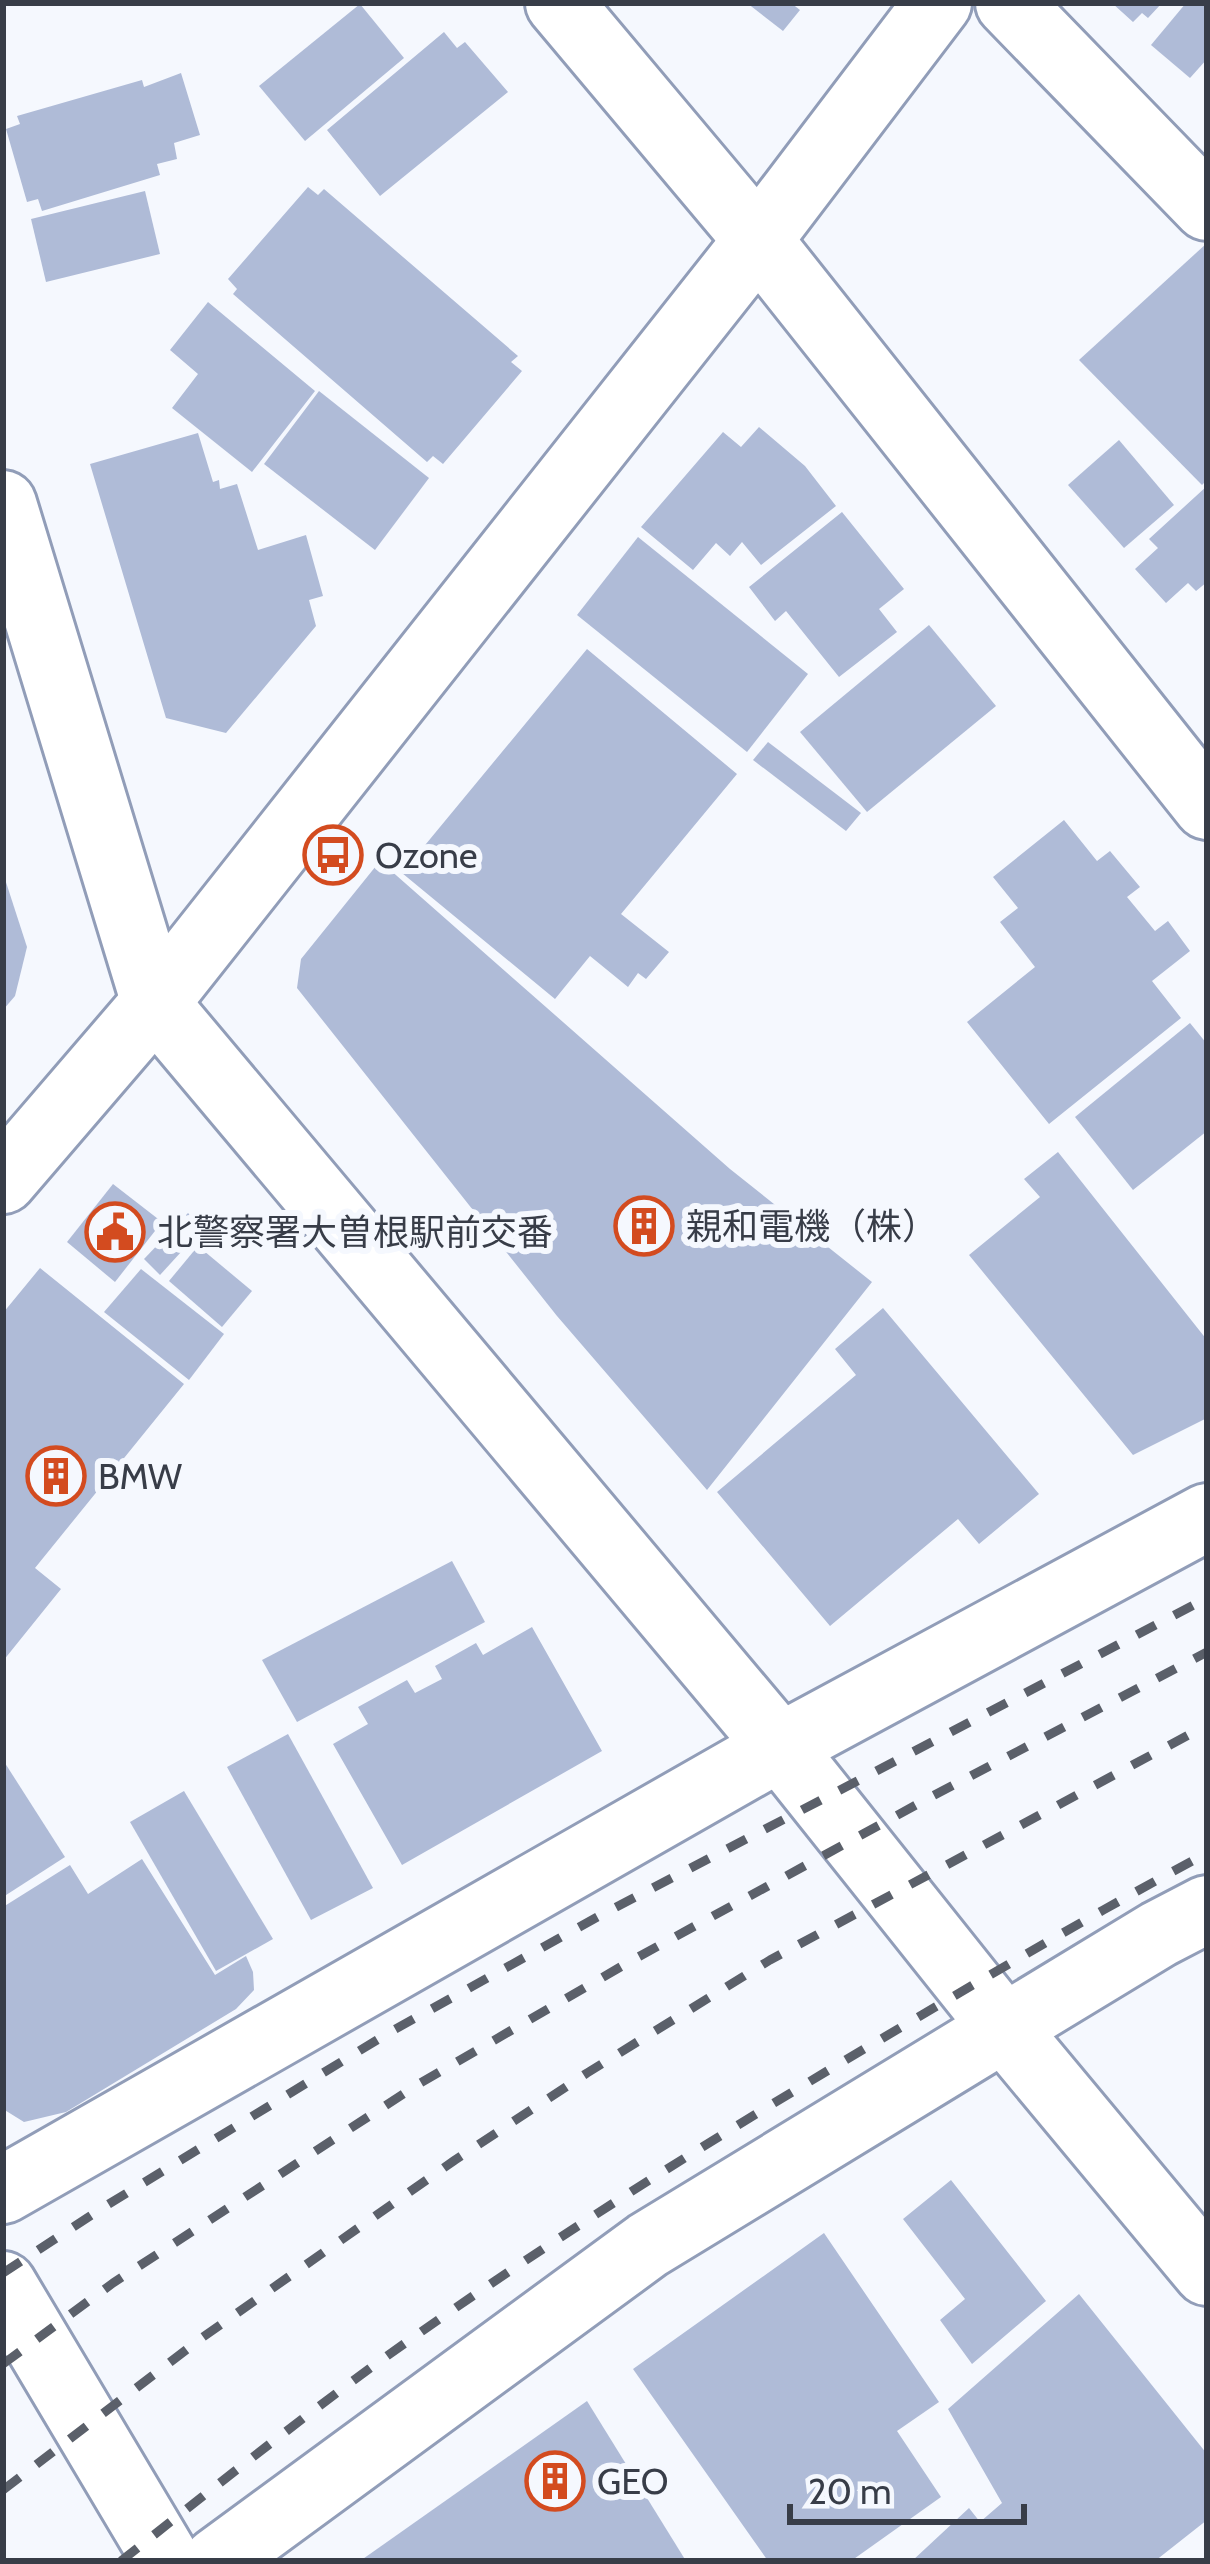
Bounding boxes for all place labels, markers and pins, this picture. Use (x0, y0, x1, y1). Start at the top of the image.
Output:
bus stop icon: Ozone (302, 824, 364, 886)
place label: Ozone (375, 833, 477, 877)
building icon: 親和電機（株） (613, 1195, 675, 1257)
public building icon: 北警察署大曽根駅前交番 (84, 1201, 146, 1263)
place label: 親和電機（株） (686, 1204, 938, 1248)
place label: 北警察署大曽根駅前交番 (157, 1210, 553, 1254)
building icon: BMW (25, 1445, 87, 1507)
place label: BMW (98, 1454, 182, 1498)
building icon: GEO (524, 2450, 586, 2512)
place label: GEO (597, 2459, 668, 2503)

